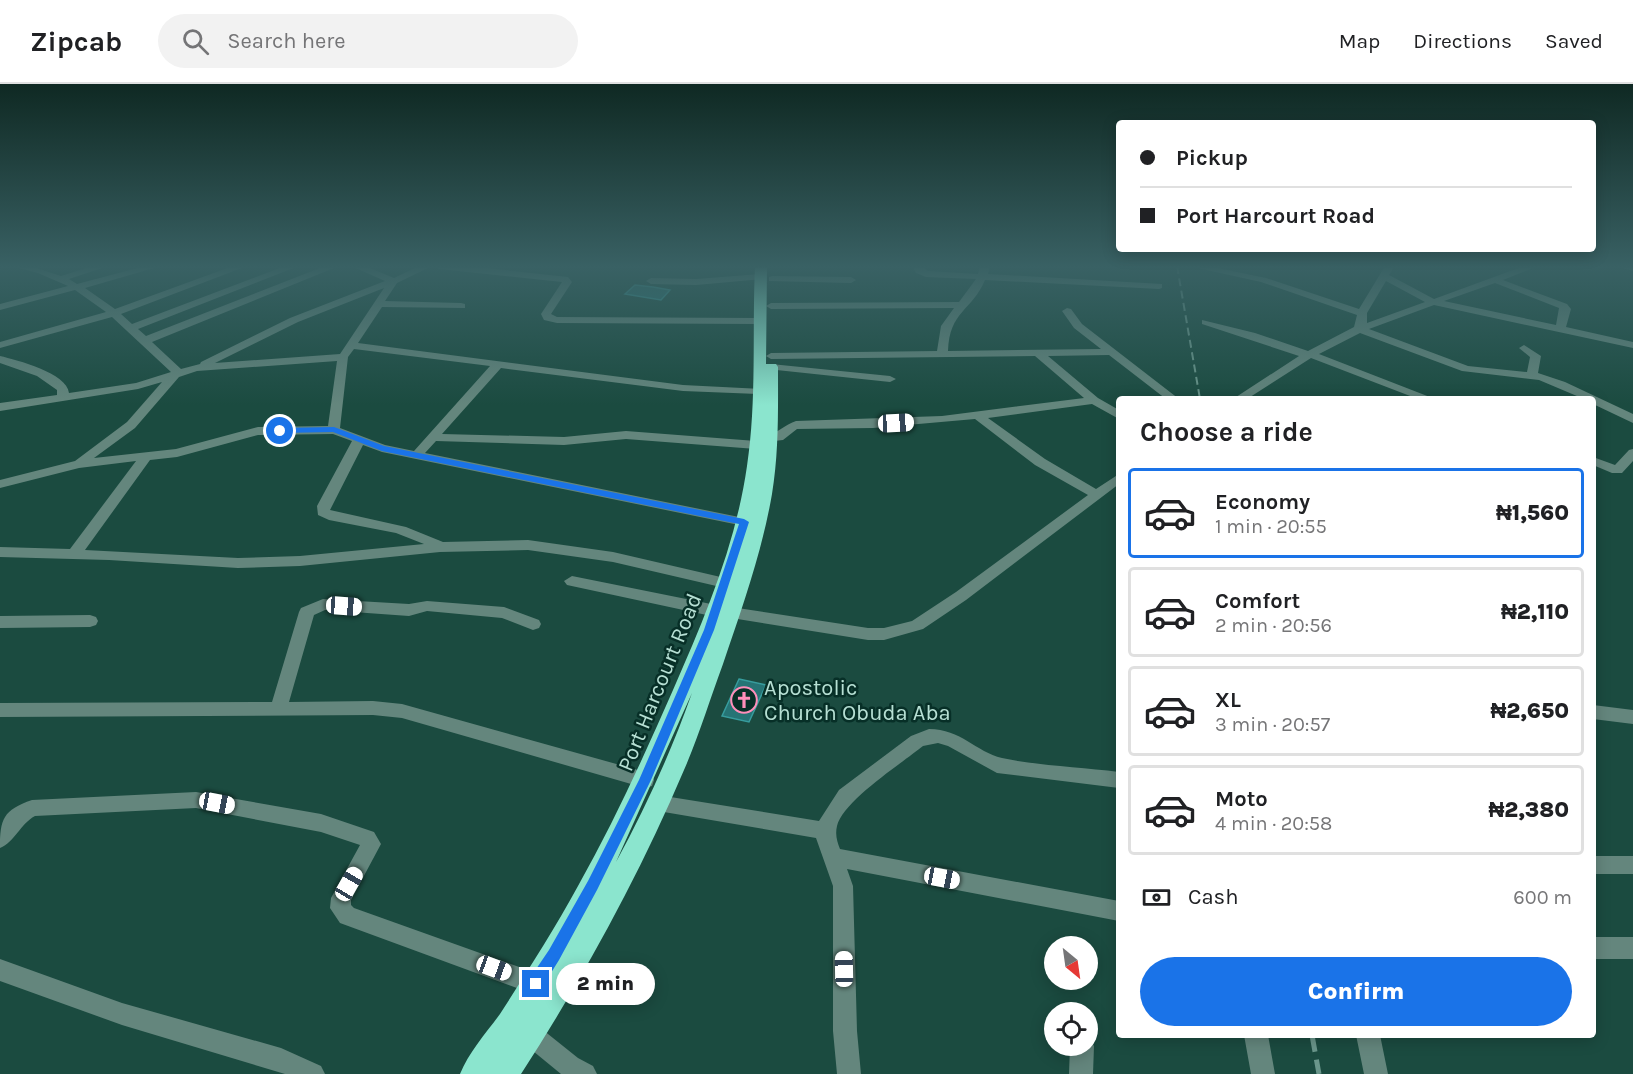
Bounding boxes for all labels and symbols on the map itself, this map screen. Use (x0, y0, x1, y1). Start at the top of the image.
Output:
car (878, 413, 914, 433)
route start (266, 417, 293, 444)
street label: Port Harcourt Road (612, 590, 707, 775)
car (325, 596, 363, 616)
place label: Apostolic Church Obuda Aba (764, 675, 951, 726)
church icon: Apostolic Church Obuda Aba (729, 685, 759, 715)
car (198, 791, 236, 815)
car (332, 864, 366, 904)
car (923, 866, 961, 890)
north arrow (1044, 936, 1098, 990)
car (835, 951, 853, 987)
car (474, 953, 514, 983)
callout: 2 min (557, 963, 656, 1005)
route end (522, 970, 549, 997)

